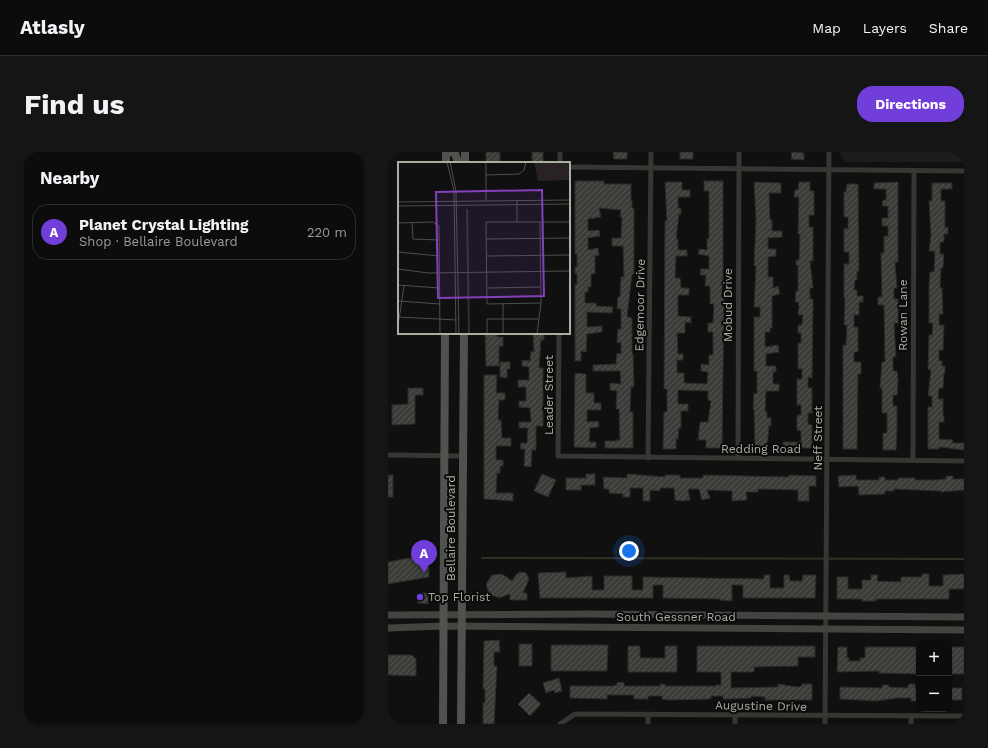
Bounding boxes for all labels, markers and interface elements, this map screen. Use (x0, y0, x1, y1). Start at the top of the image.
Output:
text: Atlasly (20, 16, 85, 39)
text: Map (812, 20, 841, 36)
text: Layers (863, 20, 907, 36)
text: Share (929, 20, 968, 36)
button: Directions (857, 86, 964, 122)
text: Find us (24, 88, 124, 121)
inset map (398, 162, 570, 334)
text: Nearby (40, 168, 99, 188)
text: Planet Crystal Lighting (79, 216, 248, 234)
text: A (50, 225, 58, 240)
text: 220 m (307, 225, 347, 240)
text: Shop · Bellaire Boulevard (79, 234, 238, 249)
street label: Edgemoor Drive (632, 258, 648, 351)
street label: Mobud Drive (721, 268, 735, 342)
street label: Rowan Lane (896, 279, 910, 351)
street label: Leader Street (542, 355, 556, 435)
street label: Neff Street (811, 406, 825, 470)
street label: Redding Road (721, 442, 801, 456)
street label: Bellaire Boulevard (444, 475, 458, 581)
pin: A (411, 540, 437, 573)
your location (619, 541, 639, 561)
place label: Top Florist (428, 590, 490, 604)
marker: Top Florist (415, 592, 425, 602)
street label: South Gessner Road (616, 610, 736, 624)
map controls (916, 640, 952, 712)
button: + (916, 640, 952, 676)
button: − (916, 676, 952, 712)
street label: Augustine Drive (715, 698, 807, 714)

